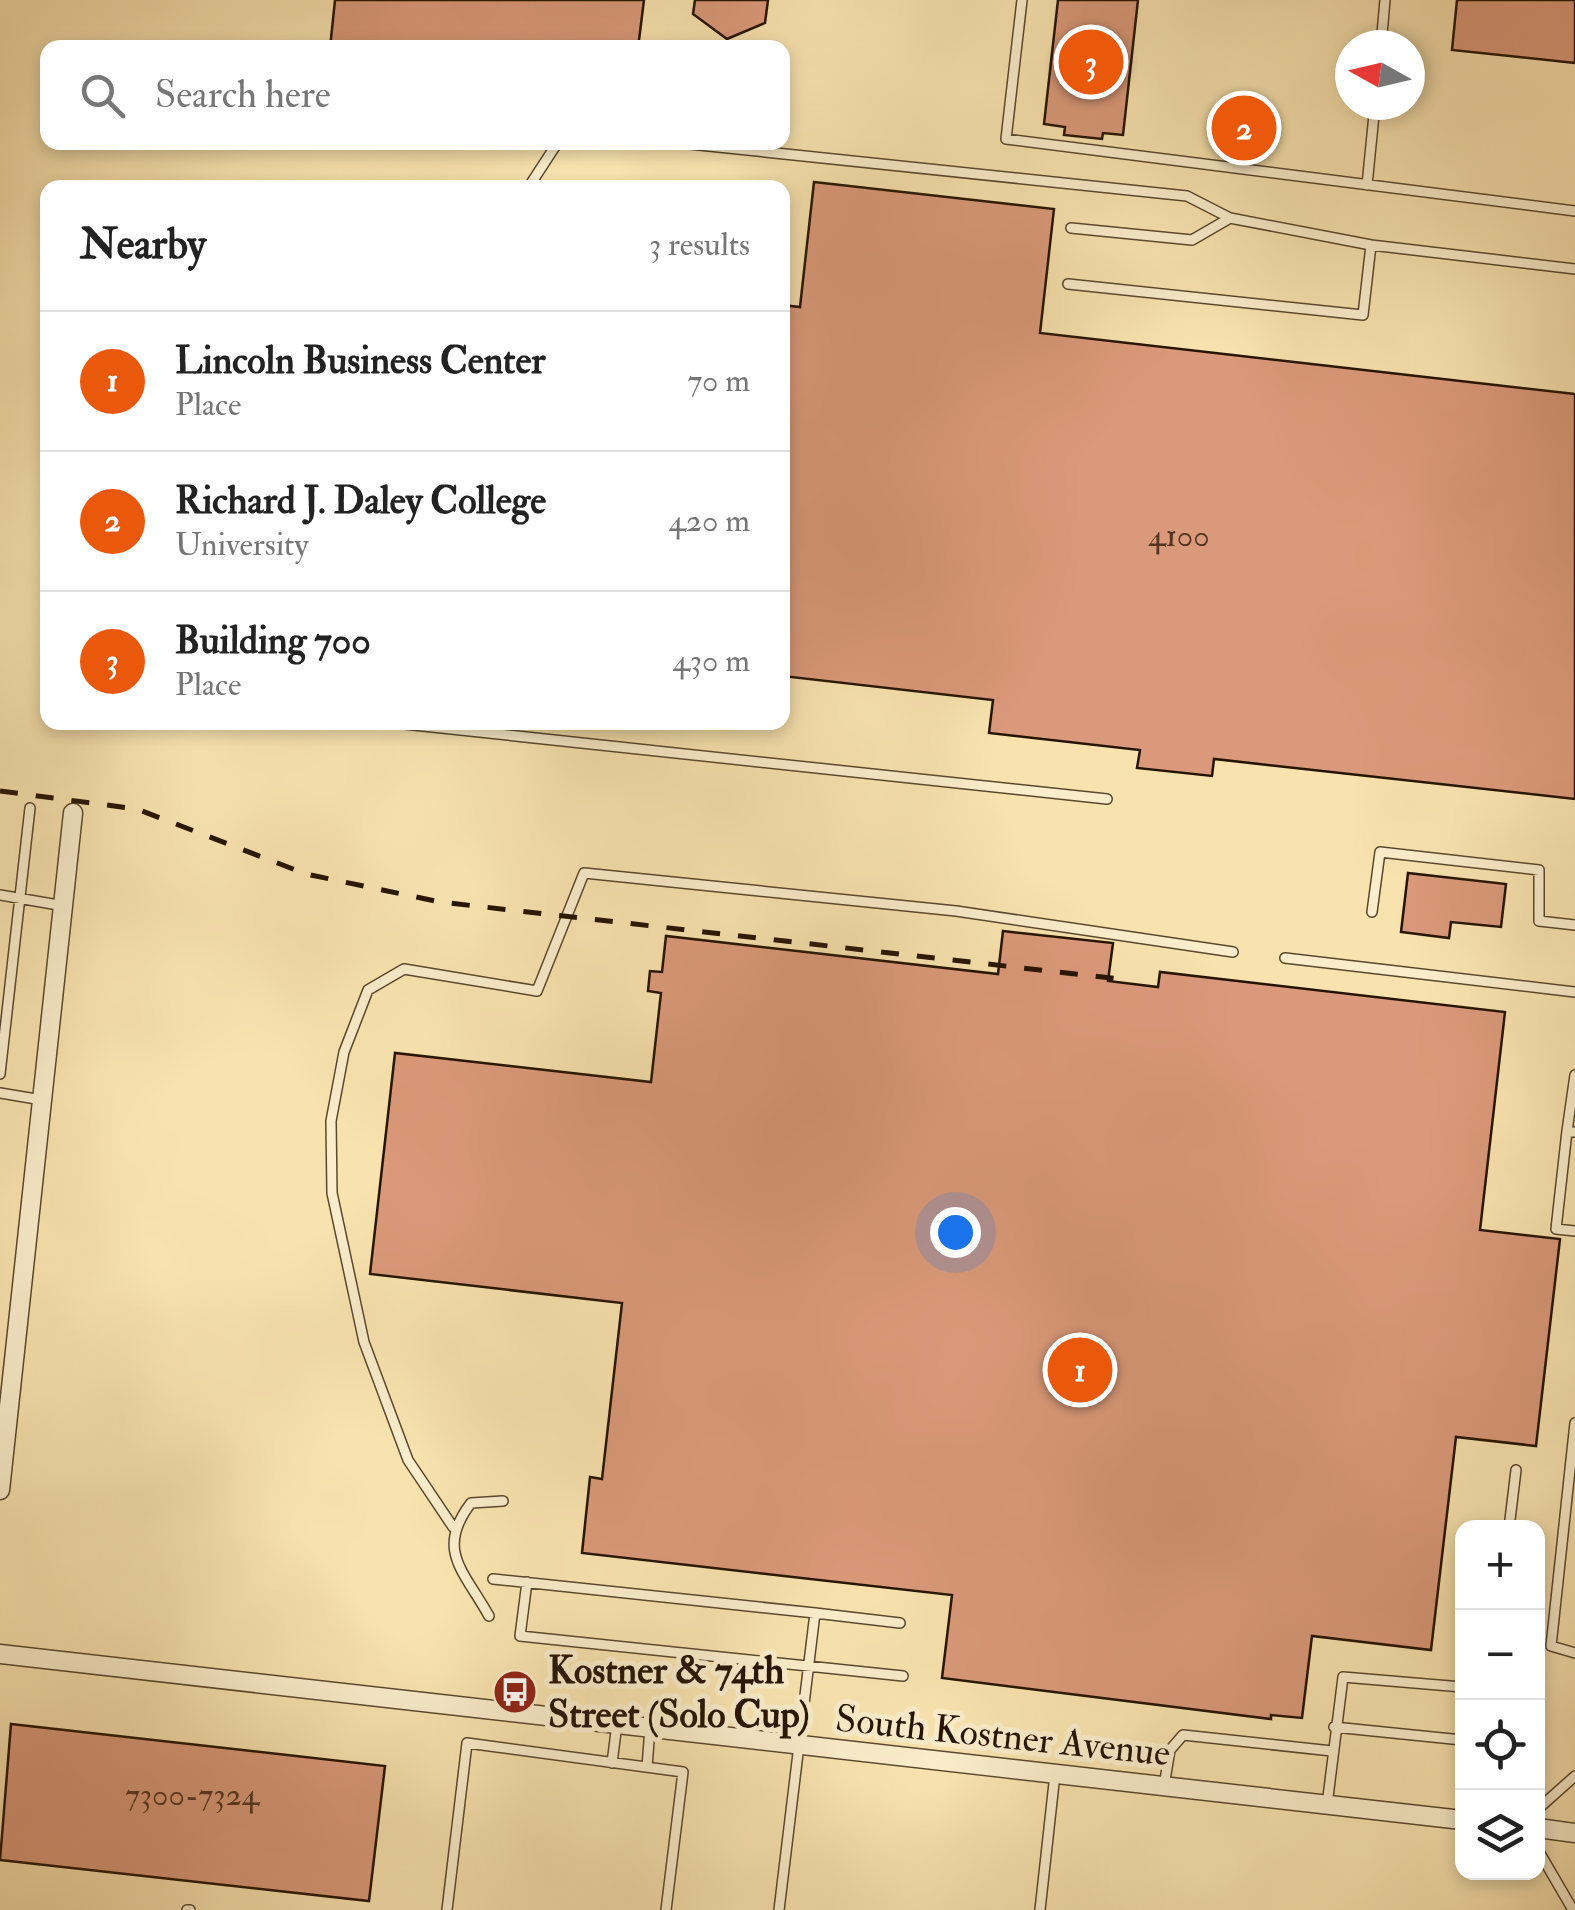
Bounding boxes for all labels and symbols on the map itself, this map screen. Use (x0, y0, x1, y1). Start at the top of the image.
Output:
pin: 3 (1058, 24, 1124, 100)
north arrow (1335, 30, 1425, 120)
pin: 2 (1212, 90, 1276, 166)
house number: 4100 (1148, 516, 1210, 556)
your location (930, 1207, 981, 1258)
pin: 1 (1048, 1332, 1112, 1408)
place label: Kostner & 74th Street (Solo Cup) (548, 1647, 810, 1739)
bus stop icon: Kostner & 74th Street (Solo Cup) (492, 1669, 538, 1715)
street label: South Kostner Avenue (833, 1695, 1173, 1777)
house number: 7300-7324 (125, 1775, 261, 1815)

